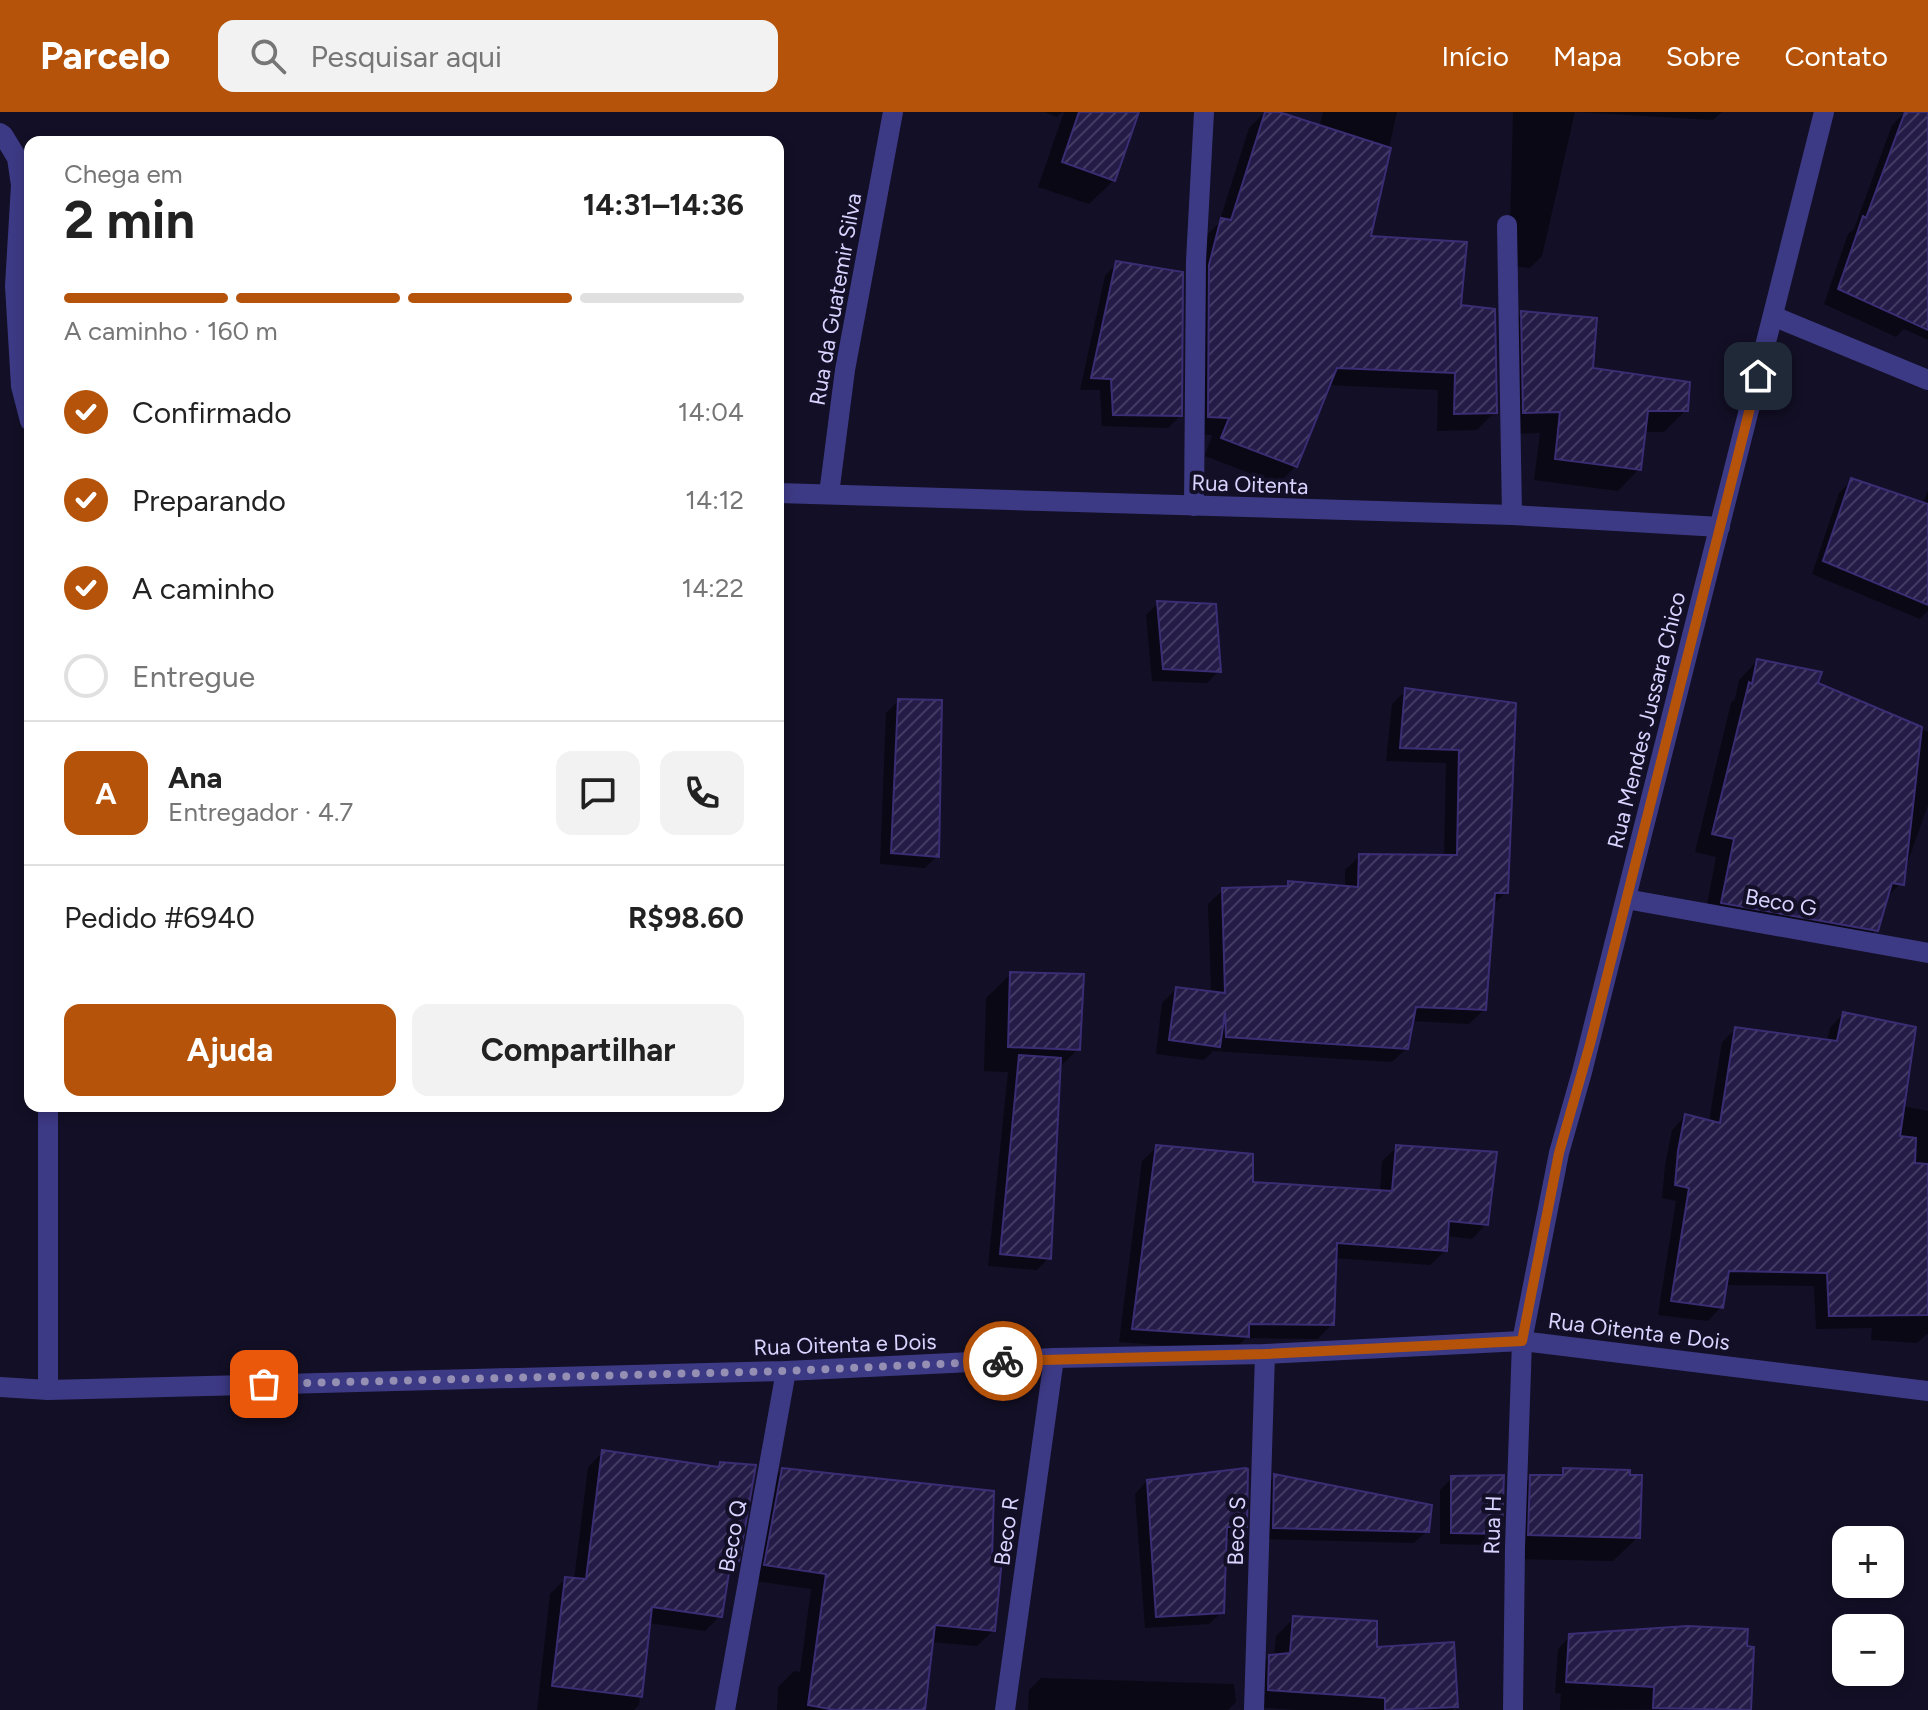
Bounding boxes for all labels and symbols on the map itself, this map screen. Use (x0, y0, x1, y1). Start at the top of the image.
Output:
street label: Rua da Guatemir Silva (804, 191, 867, 407)
pin (1724, 342, 1792, 410)
street label: Rua Oitenta (1191, 469, 1309, 500)
street label: Rua Mendes Jussara Chico (1602, 589, 1691, 851)
street label: Beco G (1743, 883, 1819, 922)
street label: Rua Oitenta e Dois (1546, 1307, 1731, 1356)
courier (963, 1321, 1043, 1401)
street label: Rua Oitenta e Dois (753, 1328, 937, 1361)
pin (230, 1350, 298, 1418)
street label: Beco R (988, 1495, 1025, 1567)
street label: Rua H (1478, 1495, 1507, 1555)
street label: Beco S (1222, 1496, 1251, 1566)
street label: Beco Q (713, 1498, 752, 1574)

